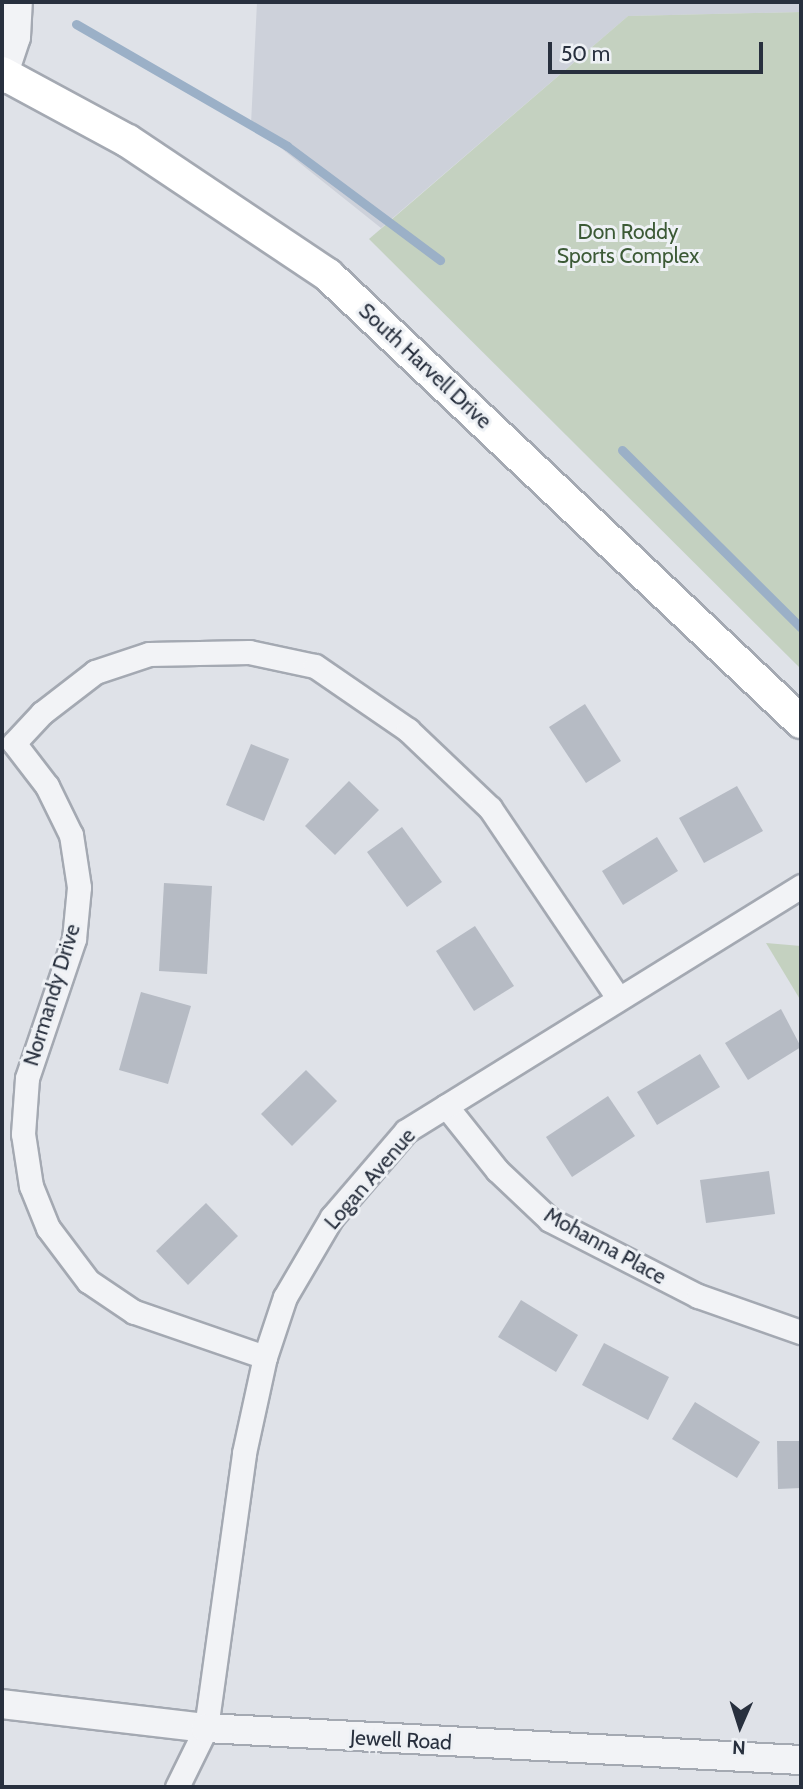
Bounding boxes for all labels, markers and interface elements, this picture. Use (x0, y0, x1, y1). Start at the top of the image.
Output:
scale bar (551, 28, 766, 72)
text: 50 m (561, 41, 610, 66)
park label: Don Roddy Sports Complex (557, 219, 699, 269)
street label: South Harvell Drive (354, 298, 496, 434)
street label: Normandy Drive (18, 921, 86, 1069)
street label: Logan Avenue (319, 1123, 421, 1235)
street label: Mohanna Place (540, 1202, 670, 1290)
north arrow (705, 1691, 775, 1761)
street label: Jewell Road (349, 1725, 453, 1755)
text: N (732, 1736, 746, 1759)

